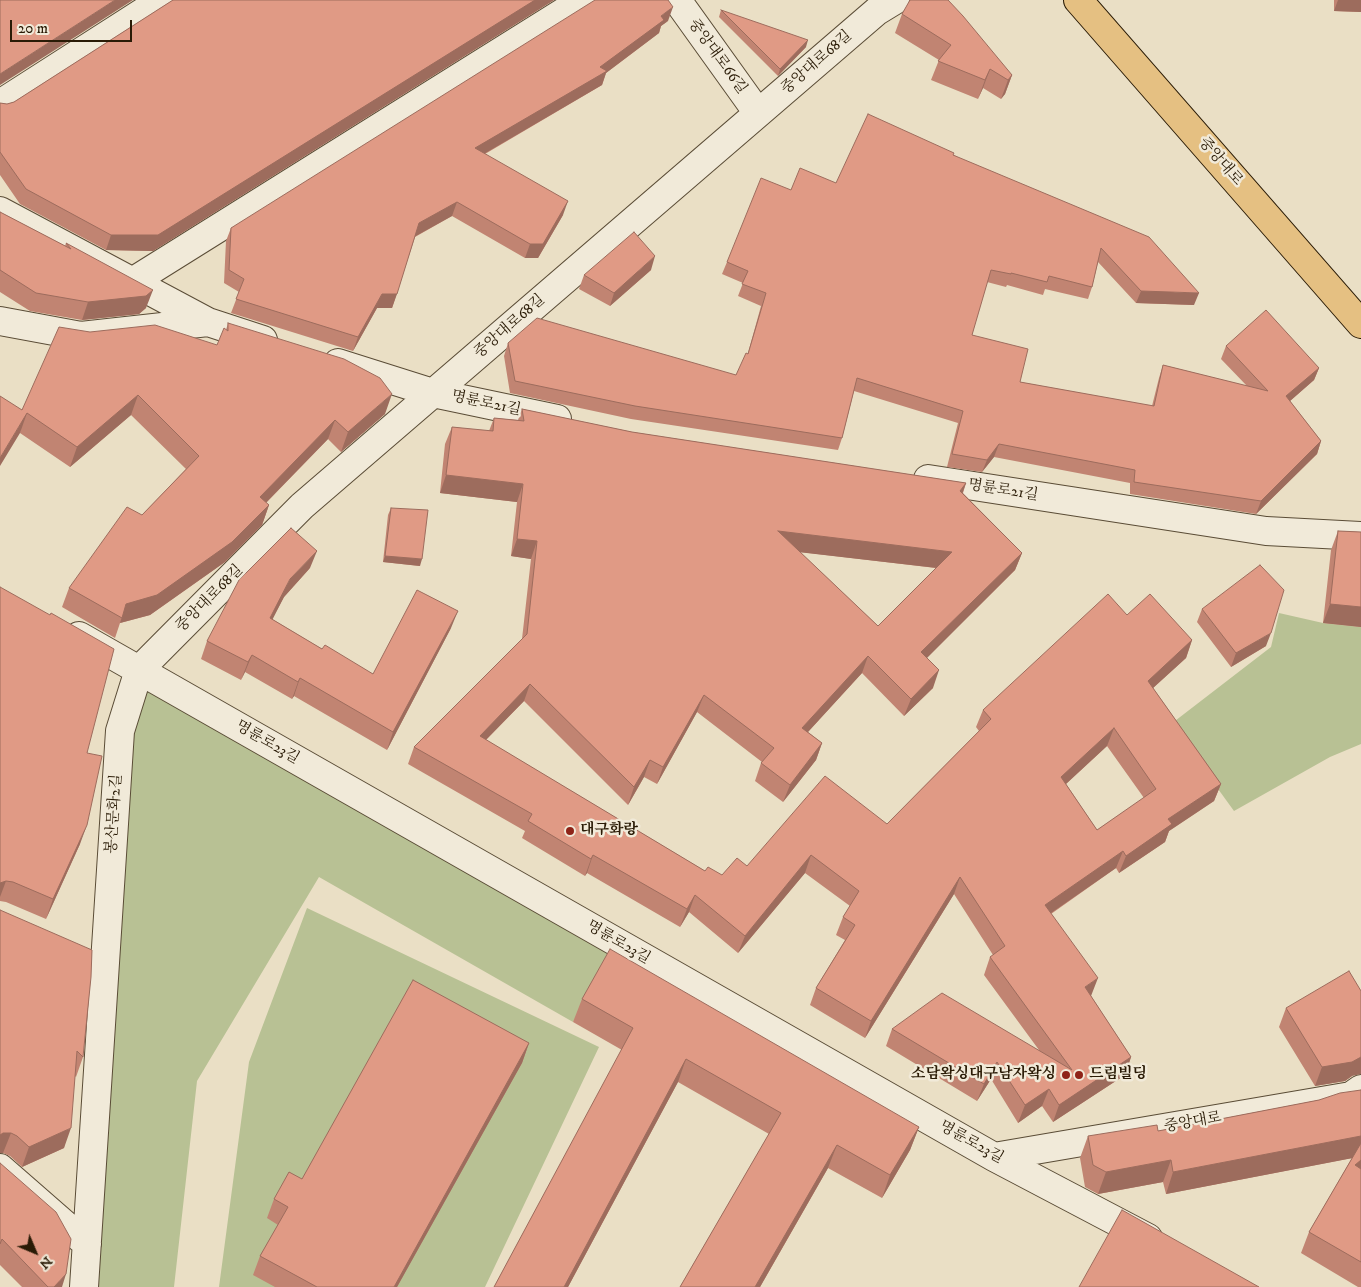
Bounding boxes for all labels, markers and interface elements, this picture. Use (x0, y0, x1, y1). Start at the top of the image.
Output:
scale bar (12, 10, 135, 42)
street label: 중앙대로66길 (684, 16, 750, 98)
text: 20 m (18, 19, 48, 38)
street label: 중앙대로68길 (778, 27, 856, 99)
street label: 중앙대로 (1194, 134, 1246, 190)
street label: 중앙대로68길 (471, 291, 549, 363)
street label: 명륜로21길 (449, 388, 523, 420)
street label: 명륜로21길 (967, 477, 1039, 505)
street label: 중앙대로68길 (173, 562, 247, 636)
street label: 명륜로23길 (232, 717, 302, 769)
street label: 봉산문화2길 (103, 774, 127, 854)
place label: 대구화랑 (580, 822, 638, 840)
marker: 대구화랑 (564, 825, 576, 837)
street label: 명륜로23길 (583, 917, 653, 969)
place label: 소담왁싱대구남자왁싱 (911, 1066, 1056, 1084)
place label: 드림빌딩 (1089, 1066, 1147, 1084)
marker: 소담왁싱대구남자왁싱 (1060, 1069, 1072, 1081)
marker: 드림빌딩 (1073, 1069, 1085, 1081)
street label: 중앙대로 (1163, 1109, 1223, 1137)
street label: 명륜로23길 (936, 1118, 1006, 1168)
north arrow (10, 1227, 60, 1277)
text: N (35, 1252, 56, 1273)

